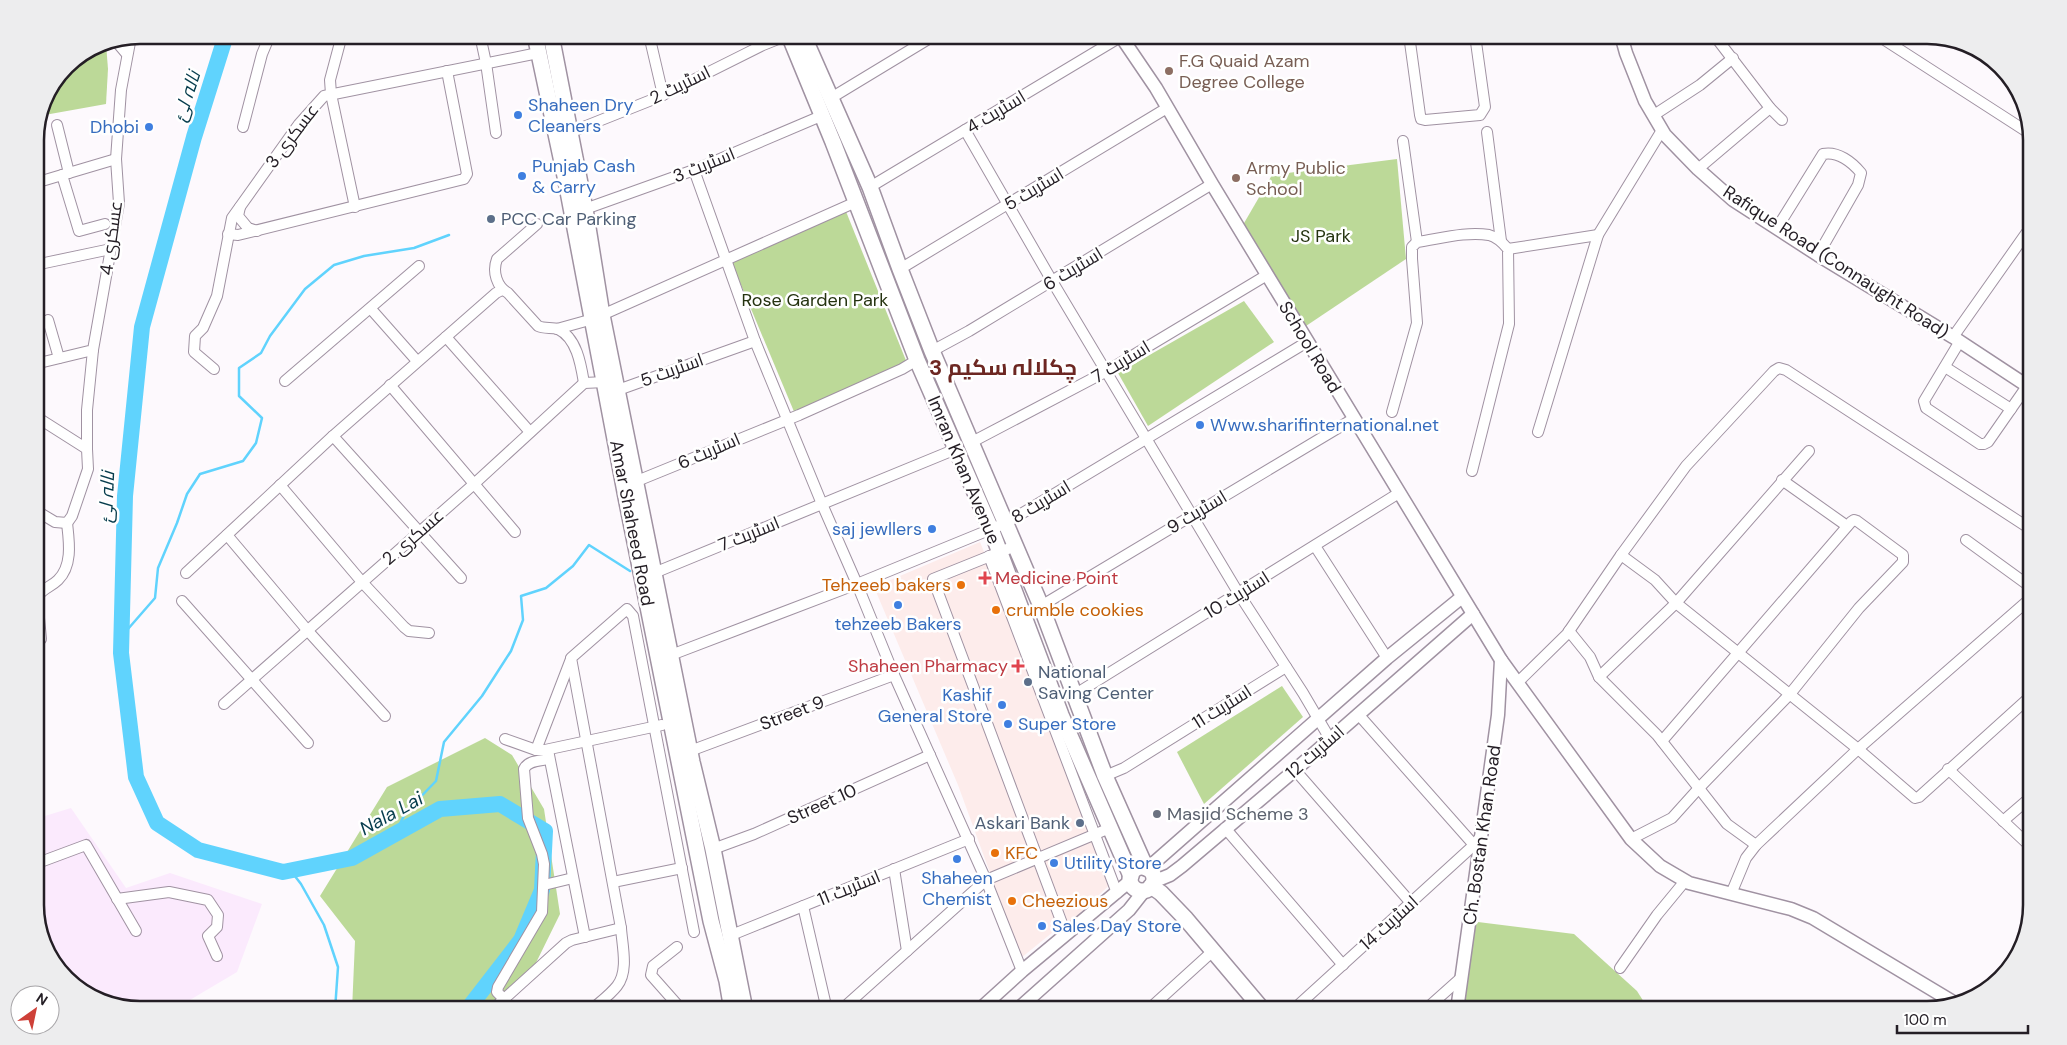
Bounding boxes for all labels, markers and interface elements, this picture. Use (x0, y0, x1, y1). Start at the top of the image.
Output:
place label: F.G Quaid Azam Degree College (1179, 49, 1309, 94)
street label: اسٹریٹ 2 (645, 60, 715, 110)
marker: F.G Quaid Azam Degree College (1163, 65, 1175, 77)
water label: نالہ لئ (167, 66, 207, 125)
street label: اسٹریٹ 4 (962, 85, 1030, 139)
place label: Shaheen Dry Cleaners (528, 93, 634, 138)
street label: عسکری 3 (260, 99, 324, 173)
marker: Shaheen Dry Cleaners (512, 109, 524, 121)
place label: Dhobi (90, 115, 139, 139)
marker: Dhobi (143, 121, 155, 133)
street label: اسٹریٹ 3 (669, 142, 739, 188)
place label: Punjab Cash & Carry (532, 154, 635, 199)
place label: Army Public School (1246, 156, 1346, 201)
street label: اسٹریٹ 5 (1000, 162, 1068, 216)
marker: Punjab Cash & Carry (516, 170, 528, 182)
marker: Army Public School (1230, 172, 1242, 184)
street label: Rafique Road (Connaught Road) (1719, 180, 1953, 344)
street label: عسکری 4 (94, 199, 128, 277)
place label: PCC Car Parking (501, 207, 636, 231)
marker: PCC Car Parking (485, 213, 497, 225)
park label: JS Park (1291, 224, 1351, 248)
street label: اسٹریٹ 6 (1039, 242, 1107, 296)
park label: Rose Garden Park (742, 288, 888, 312)
street label: School Road (1273, 297, 1347, 397)
street label: اسٹریٹ 7 (1087, 335, 1155, 389)
street label: اسٹریٹ 5 (637, 347, 707, 393)
district label: چکلالہ سکیم 3 (929, 353, 1077, 383)
street label: Imran Khan Avenue (922, 392, 1006, 548)
place label: Www.sharifinternational.net (1210, 413, 1439, 437)
marker: Www.sharifinternational.net (1194, 419, 1206, 431)
street label: اسٹریٹ 6 (674, 427, 744, 475)
street label: Amar Shaheed Road (604, 438, 660, 608)
water label: نالہ لئ (93, 469, 120, 523)
street label: اسٹریٹ 8 (1007, 475, 1075, 529)
street label: اسٹریٹ 9 (1163, 485, 1231, 539)
street label: عسکری 2 (377, 503, 449, 571)
street label: اسٹریٹ 7 (715, 511, 783, 557)
place label: saj jewllers (832, 517, 922, 541)
marker: saj jewllers (926, 523, 938, 535)
place label: Medicine Point (995, 566, 1118, 590)
street label: اسٹریٹ 10 (1200, 566, 1274, 624)
marker: Medicine Point (979, 572, 991, 584)
place label: Tehzeeb bakers (822, 573, 951, 597)
marker: Tehzeeb bakers (955, 579, 967, 591)
place label: crumble cookies (1006, 598, 1144, 622)
marker: tehzeeb Bakers (892, 599, 904, 611)
marker: crumble cookies (990, 604, 1002, 616)
place label: tehzeeb Bakers (834, 612, 962, 636)
place label: Shaheen Pharmacy (848, 654, 1008, 678)
marker: Shaheen Pharmacy (1012, 660, 1024, 672)
place label: National Saving Center (1038, 660, 1154, 705)
marker: National Saving Center (1022, 676, 1034, 688)
street label: اسٹریٹ 11 (1188, 679, 1256, 735)
place label: Kashif General Store (878, 683, 992, 728)
street label: Street 9 (756, 690, 828, 736)
marker: Kashif General Store (996, 699, 1008, 711)
place label: Super Store (1018, 712, 1116, 736)
marker: Super Store (1002, 718, 1014, 730)
street label: اسٹریٹ 12 (1280, 720, 1350, 784)
street label: Ch. Bostan Khan Road (1457, 744, 1507, 926)
street label: Street 10 (783, 778, 861, 830)
water label: Nala Lai (355, 786, 428, 841)
place label: Masjid Scheme 3 (1167, 802, 1309, 826)
marker: Masjid Scheme 3 (1151, 808, 1163, 820)
place label: Askari Bank (974, 811, 1070, 835)
marker: Askari Bank (1074, 817, 1086, 829)
place label: KFC (1005, 841, 1038, 865)
marker: KFC (989, 847, 1001, 859)
place label: Utility Store (1064, 851, 1162, 875)
marker: Shaheen Chemist (951, 853, 963, 865)
marker: Utility Store (1048, 857, 1060, 869)
street label: اسٹریٹ 11 (814, 865, 884, 911)
place label: Shaheen Chemist (921, 866, 993, 911)
place label: Cheezious (1022, 889, 1108, 913)
street label: اسٹریٹ 14 (1354, 890, 1424, 956)
marker: Cheezious (1006, 895, 1018, 907)
place label: Sales Day Store (1052, 914, 1181, 938)
marker: Sales Day Store (1036, 920, 1048, 932)
north arrow (10, 985, 60, 1035)
text: N (33, 989, 51, 1009)
scale bar (1897, 1002, 2028, 1034)
text: 100 m (1904, 1010, 1947, 1030)

